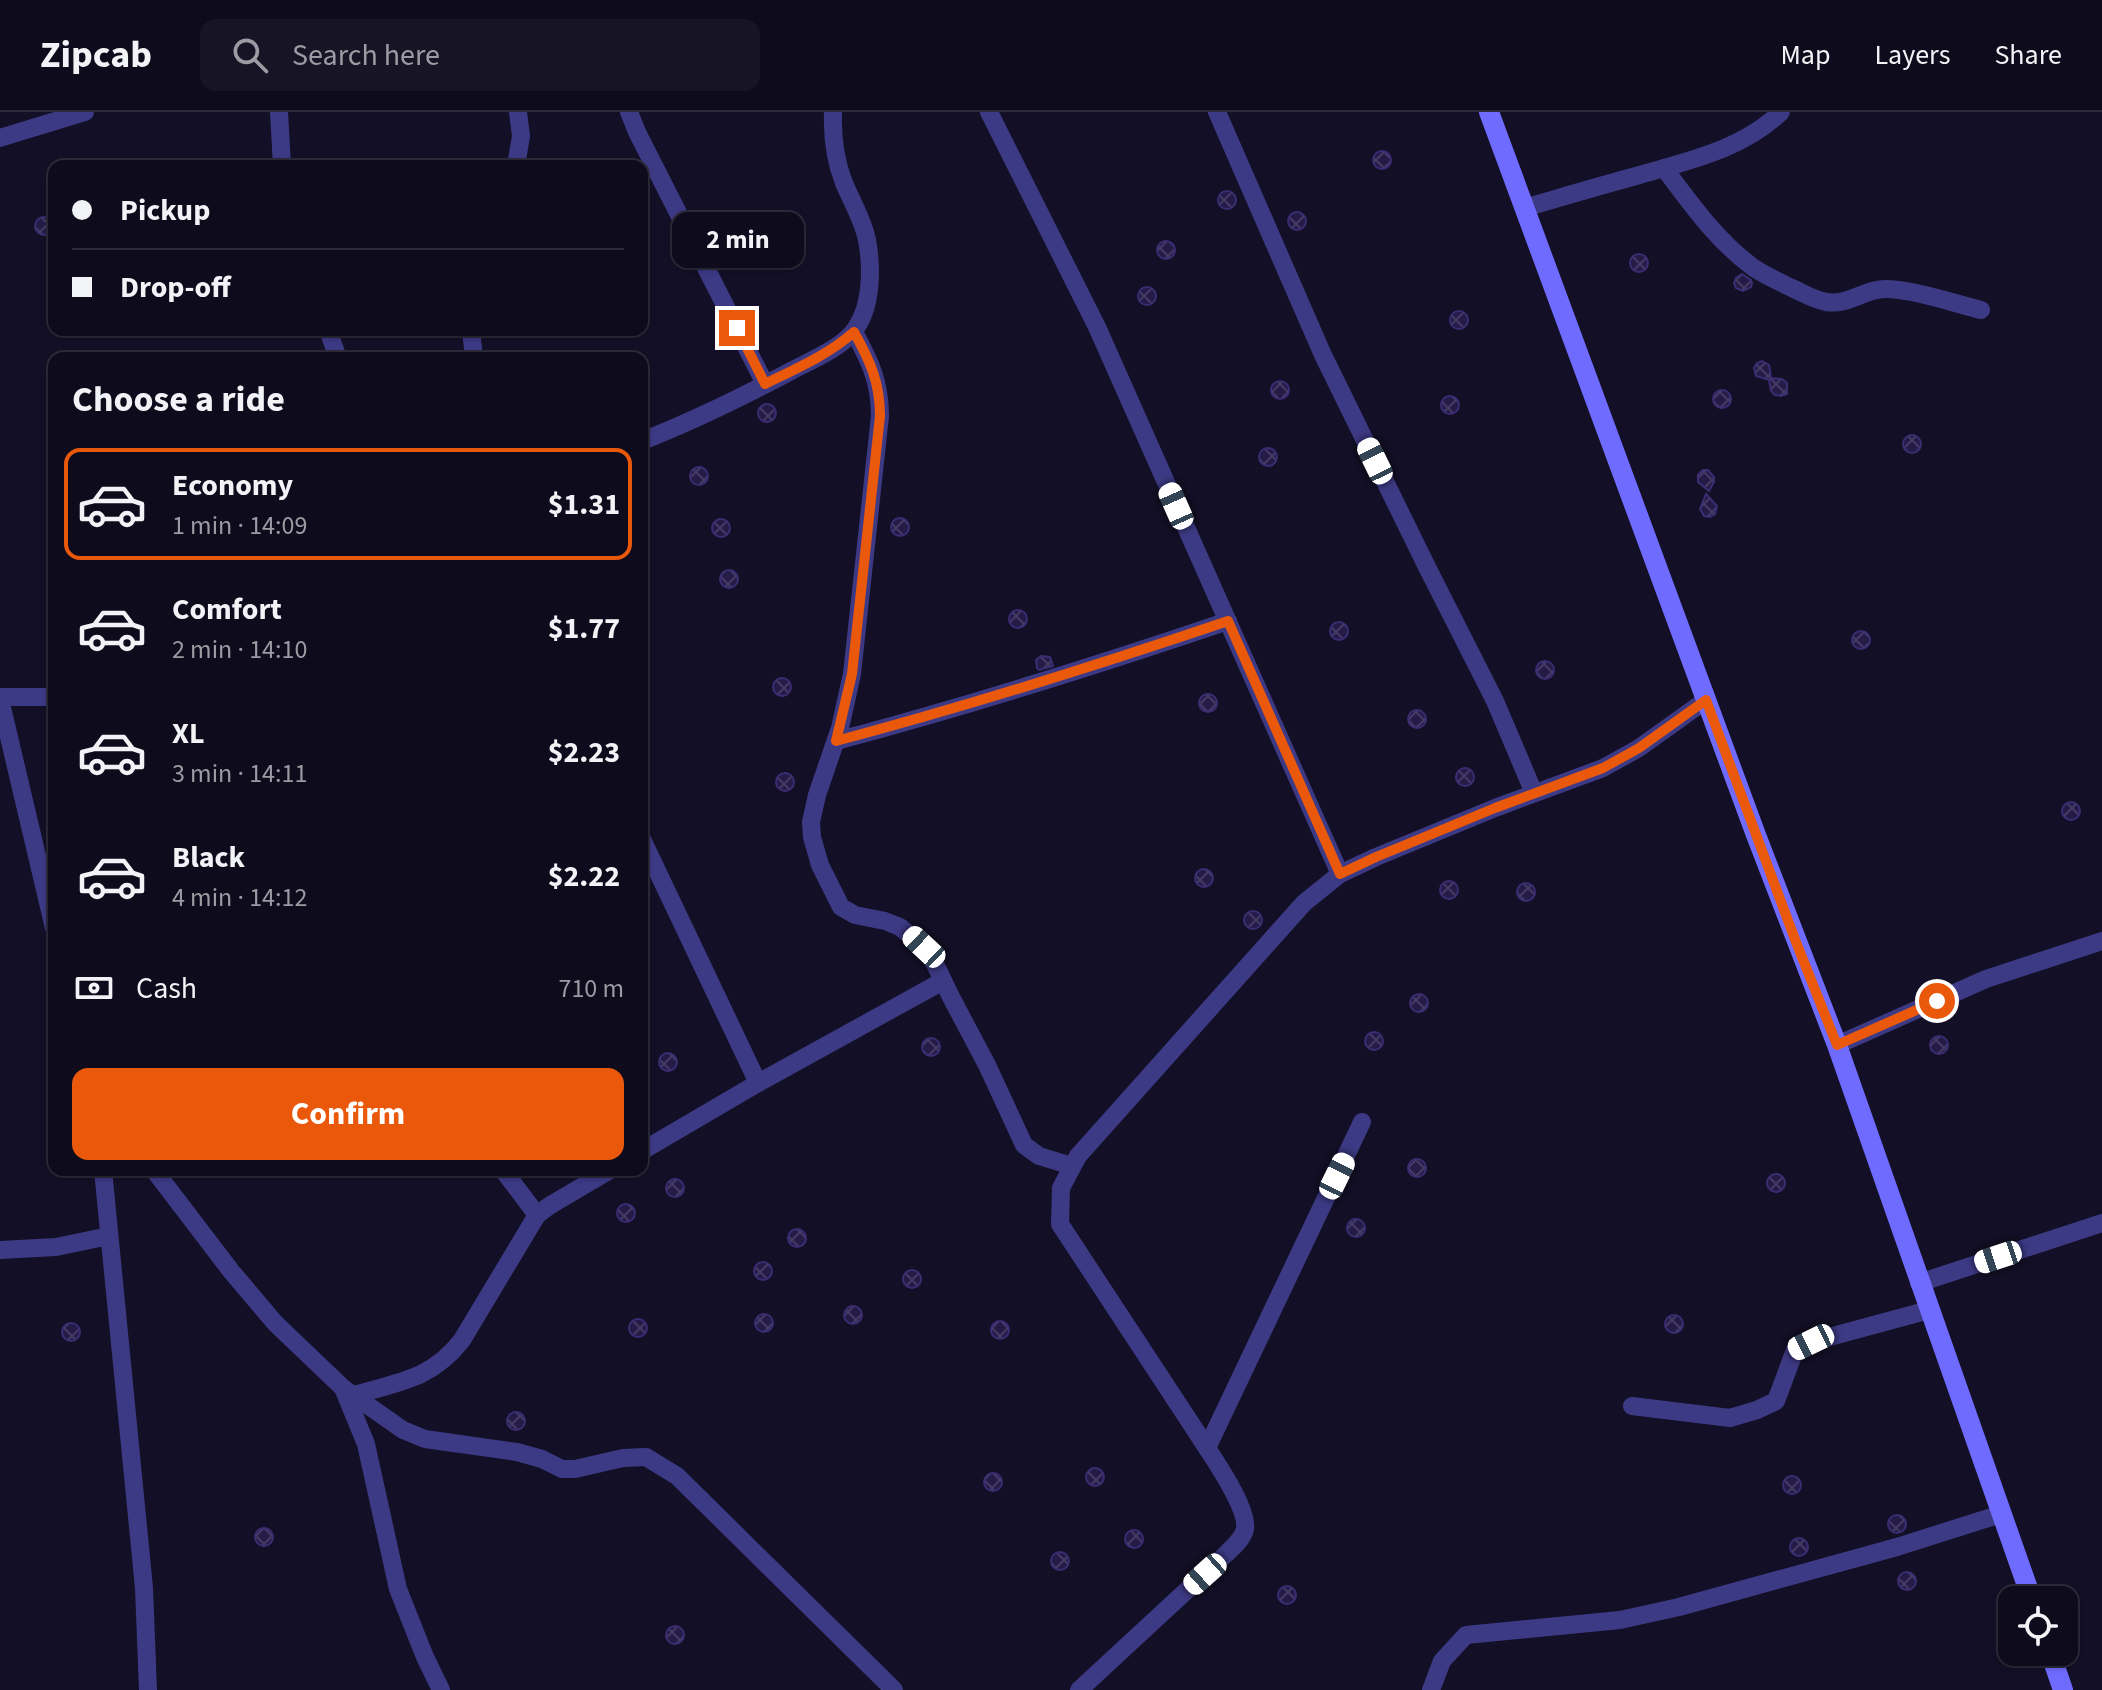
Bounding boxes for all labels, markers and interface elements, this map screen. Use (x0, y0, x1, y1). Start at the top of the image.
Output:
search box (200, 19, 760, 91)
text: Zipcab (40, 28, 152, 82)
icon: search (228, 33, 272, 77)
text: Search here (292, 34, 440, 77)
text: Map (1780, 35, 1830, 75)
text: Layers (1874, 35, 1950, 75)
text: Share (1994, 35, 2062, 75)
text: Pickup (120, 189, 210, 232)
callout: 2 min (671, 212, 803, 268)
text: 2 min (706, 221, 770, 258)
text: Drop-off (120, 266, 231, 309)
route end (719, 310, 755, 346)
text: Choose a ride (72, 374, 285, 425)
car (1354, 434, 1396, 488)
text: Economy (172, 464, 293, 507)
icon: car (76, 468, 148, 540)
car (1155, 479, 1197, 533)
text: $1.31 (548, 483, 620, 526)
text: 1 min · 14:09 (172, 507, 307, 544)
text: Comfort (172, 588, 282, 631)
icon: car (76, 592, 148, 664)
text: $1.77 (548, 607, 620, 650)
text: 2 min · 14:10 (172, 631, 307, 668)
text: XL (172, 712, 205, 755)
icon: car (76, 716, 148, 788)
text: $2.23 (548, 731, 620, 774)
text: 3 min · 14:11 (172, 755, 307, 792)
text: Black (172, 836, 245, 879)
icon: car (76, 840, 148, 912)
text: $2.22 (548, 855, 620, 898)
text: 4 min · 14:12 (172, 879, 307, 916)
car (898, 922, 950, 972)
icon: cash (72, 966, 116, 1010)
text: Cash (136, 967, 197, 1010)
text: 710 m (558, 970, 624, 1007)
route start (1919, 983, 1955, 1019)
button: Confirm (72, 1068, 624, 1160)
car (1316, 1149, 1358, 1203)
car (1971, 1238, 2025, 1276)
car (1784, 1321, 1838, 1363)
car (1179, 1549, 1231, 1599)
map controls (1998, 1586, 2078, 1666)
button: locate (1998, 1586, 2078, 1666)

